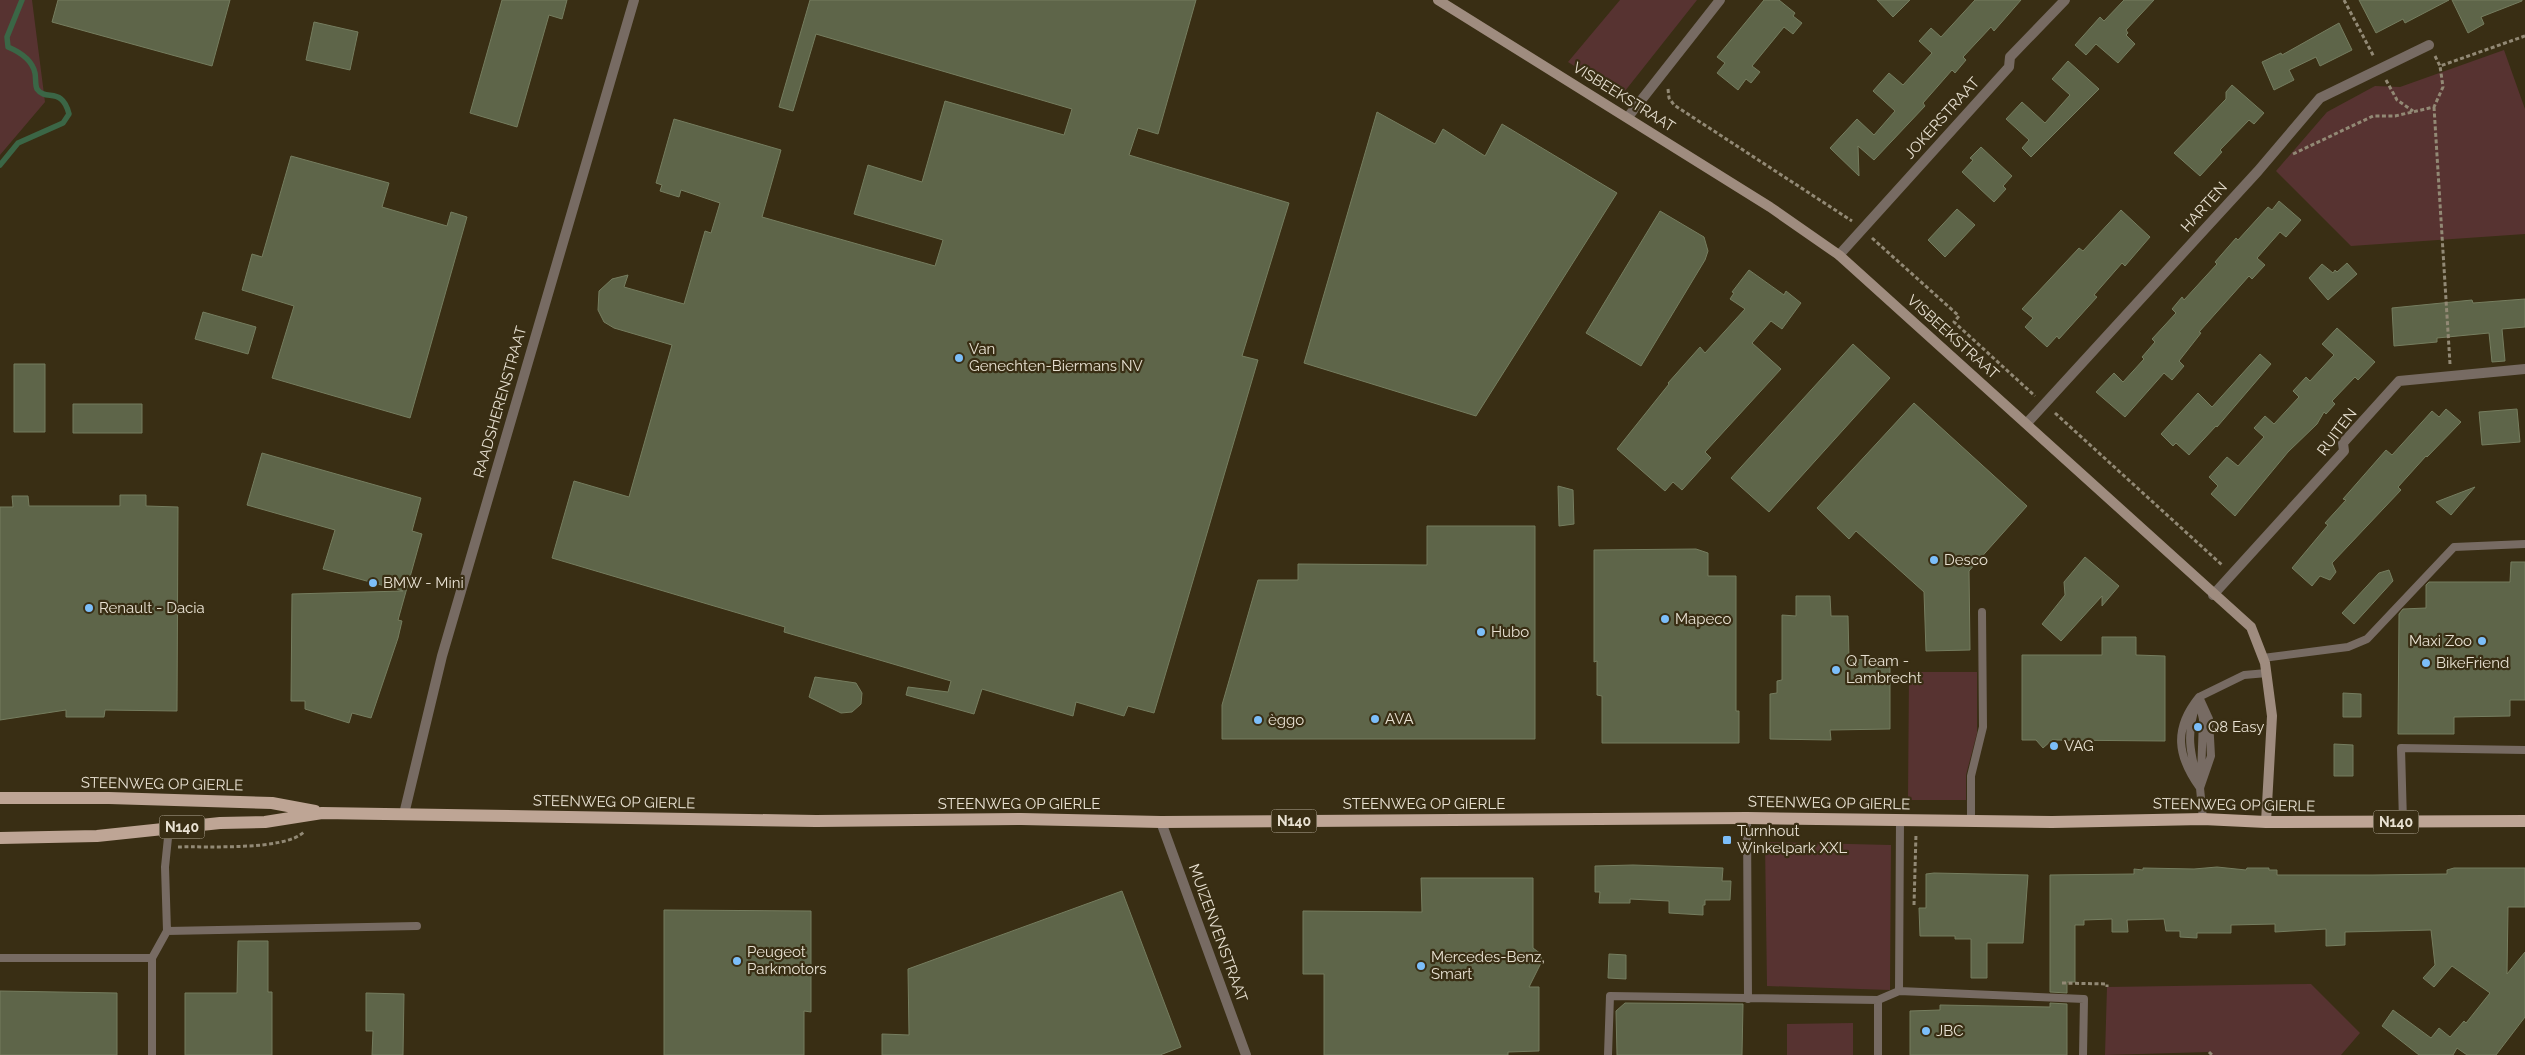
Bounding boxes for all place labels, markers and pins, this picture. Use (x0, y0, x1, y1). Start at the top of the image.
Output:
place label: Van Genechten-Biermans NV (969, 340, 1143, 375)
marker: Van Genechten-Biermans NV (953, 352, 965, 364)
place label: Desco (1944, 551, 1988, 569)
marker: Desco (1928, 554, 1940, 566)
place label: BMW - Mini (383, 574, 464, 592)
marker: BMW - Mini (367, 577, 379, 589)
place label: Renault - Dacia (99, 599, 205, 617)
marker: Renault - Dacia (83, 602, 95, 614)
place label: Mapeco (1675, 610, 1731, 628)
marker: Mapeco (1659, 613, 1671, 625)
place label: Hubo (1491, 623, 1529, 641)
marker: Hubo (1475, 626, 1487, 638)
place label: Maxi Zoo (2409, 632, 2472, 650)
marker: Maxi Zoo (2476, 635, 2488, 647)
place label: Q Team - Lambrecht (1846, 652, 1922, 687)
place label: BikeFriend (2436, 654, 2509, 672)
marker: BikeFriend (2420, 657, 2432, 669)
marker: Q Team - Lambrecht (1830, 664, 1842, 676)
place label: AVA (1385, 710, 1414, 728)
place label: èggo (1268, 711, 1304, 729)
marker: AVA (1369, 713, 1381, 725)
marker: èggo (1252, 714, 1264, 726)
place label: Q8 Easy (2208, 718, 2264, 736)
marker: Q8 Easy (2192, 721, 2204, 733)
place label: VAG (2064, 737, 2094, 755)
marker: VAG (2048, 740, 2060, 752)
place label: Turnhout Winkelpark XXL (1737, 822, 1847, 857)
marker: Turnhout Winkelpark XXL (1721, 834, 1733, 846)
place label: Peugeot Parkmotors (747, 943, 827, 978)
place label: Mercedes-Benz, Smart (1431, 948, 1545, 983)
marker: Peugeot Parkmotors (731, 955, 743, 967)
marker: Mercedes-Benz, Smart (1415, 960, 1427, 972)
place label: JBC (1936, 1022, 1964, 1040)
marker: JBC (1920, 1025, 1932, 1037)

